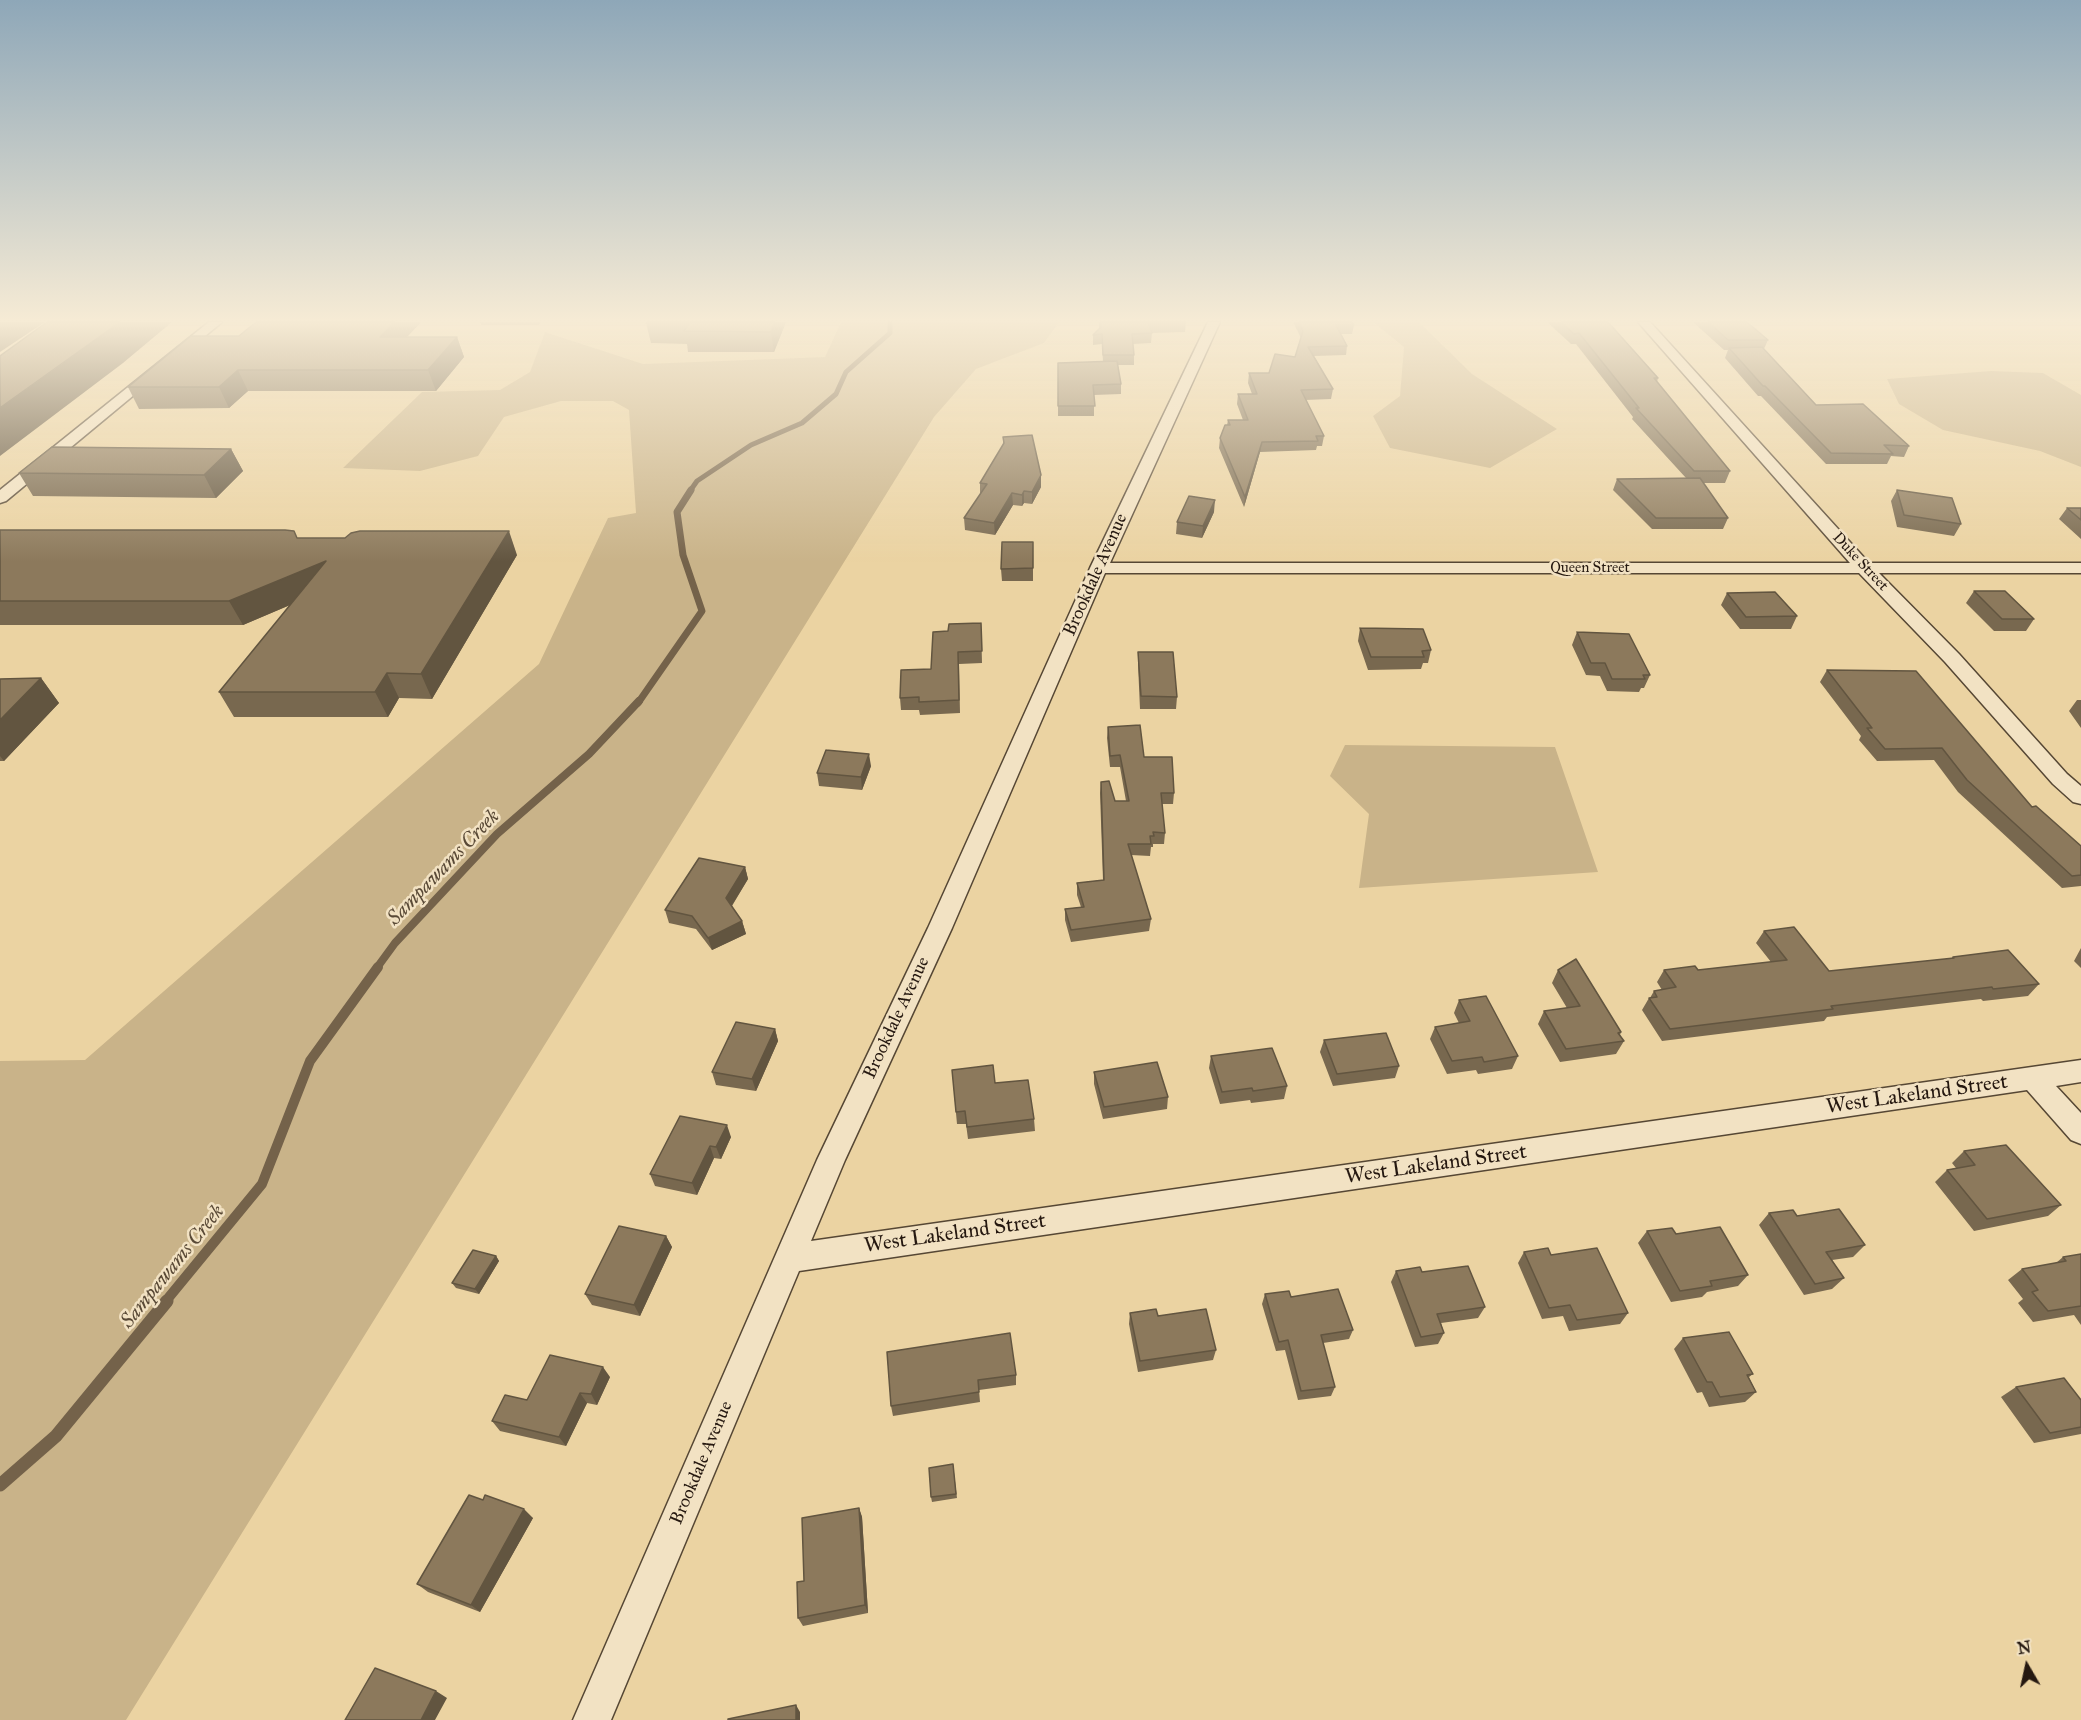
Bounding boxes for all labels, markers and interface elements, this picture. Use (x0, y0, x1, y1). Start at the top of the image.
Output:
street label: Brookdale Avenue (1059, 510, 1133, 640)
street label: Duke Street (1828, 529, 1892, 595)
street label: Queen Street (1550, 559, 1630, 577)
water label: Sampawams Creek (383, 805, 505, 931)
street label: Brookdale Avenue (859, 954, 935, 1082)
street label: West Lakeland Street (1824, 1070, 2010, 1120)
street label: West Lakeland Street (1343, 1140, 1529, 1190)
water label: Sampawams Creek (116, 1201, 230, 1333)
street label: West Lakeland Street (862, 1209, 1048, 1259)
street label: Brookdale Avenue (666, 1398, 738, 1528)
north arrow (1997, 1636, 2057, 1696)
text: N (2016, 1637, 2032, 1658)

